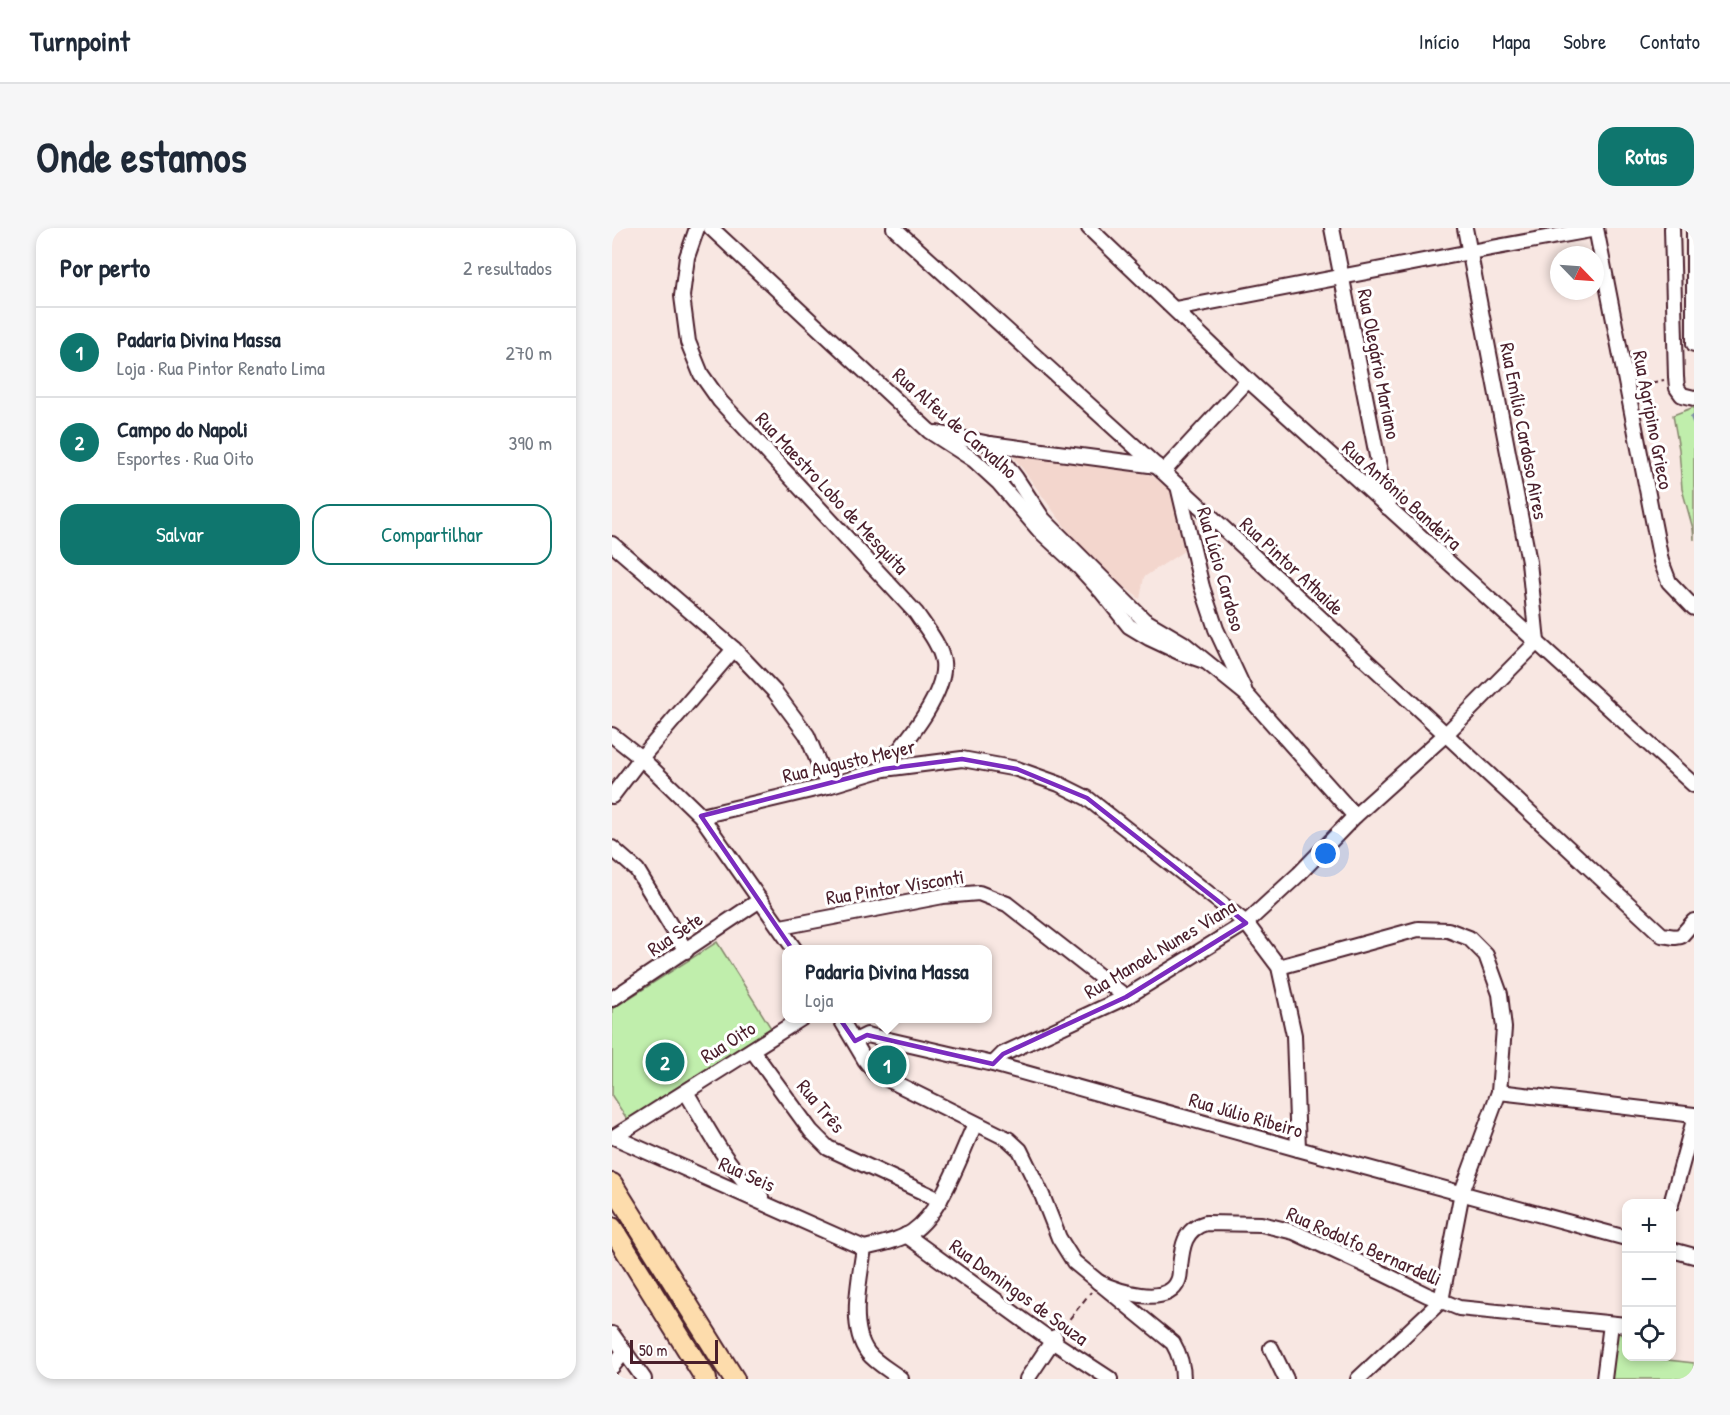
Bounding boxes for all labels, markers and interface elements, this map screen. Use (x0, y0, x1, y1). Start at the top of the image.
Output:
text: Turnpoint (30, 22, 130, 60)
text: Início (1419, 27, 1459, 56)
text: Mapa (1492, 27, 1530, 56)
text: Sobre (1563, 27, 1606, 56)
text: Contato (1639, 27, 1700, 56)
button: Rotas (1598, 127, 1694, 186)
text: Onde estamos (36, 128, 247, 185)
north arrow (1550, 246, 1604, 300)
text: Por perto (60, 250, 150, 285)
text: 2 resultados (463, 254, 552, 281)
street label: Rua Olegário Mariano (1352, 287, 1407, 441)
text: Padaria Divina Massa (117, 324, 281, 354)
text: 1 (76, 339, 83, 366)
text: 270 m (506, 339, 552, 366)
street label: Rua Emílio Cardoso Aires (1494, 340, 1555, 522)
street label: Rua Agripino Grieco (1627, 348, 1680, 492)
text: Loja · Rua Pintor Renato Lima (117, 354, 325, 381)
street label: Rua Alfeu de Carvalho (887, 361, 1023, 484)
street label: Rua Maestro Lobo de Mesquita (750, 406, 915, 580)
text: Campo do Napoli (117, 414, 248, 444)
text: 2 (75, 429, 84, 456)
text: 390 m (509, 429, 552, 456)
street label: Rua Antônio Bandeira (1337, 434, 1468, 556)
text: Esportes · Rua Oito (117, 444, 254, 471)
button: Salvar (60, 504, 300, 565)
button: Compartilhar (312, 504, 552, 565)
street label: Rua Lúcio Cardoso (1191, 504, 1252, 634)
street label: Rua Pintor Athaide (1234, 510, 1350, 621)
street label: Rua Augusto Meyer (780, 732, 918, 789)
your location (1311, 839, 1340, 868)
street label: Rua Pintor Visconti (824, 862, 966, 911)
street label: Rua Manoel Nunes Viana (1079, 892, 1241, 1005)
street label: Rua Sete (642, 905, 708, 962)
popup (782, 945, 992, 1023)
text: Padaria Divina Massa (805, 956, 969, 986)
text: Loja (805, 986, 833, 1013)
street label: Rua Oito (695, 1014, 760, 1069)
pin: 2 (646, 1040, 684, 1084)
pin: 1 (868, 1042, 906, 1088)
street label: Rua Três (791, 1073, 852, 1138)
street label: Rua Júlio Ribeiro (1186, 1085, 1306, 1144)
street label: Rua Seis (715, 1149, 780, 1198)
street label: Rua Rodolfo Bernardelli (1282, 1199, 1446, 1292)
map controls (1622, 1199, 1676, 1361)
button: + (1622, 1199, 1676, 1253)
street label: Rua Domingos de Souza (944, 1232, 1094, 1351)
button: − (1622, 1253, 1676, 1307)
button: locate (1622, 1307, 1676, 1361)
scale bar (630, 1337, 718, 1364)
text: 50 m (639, 1339, 668, 1361)

